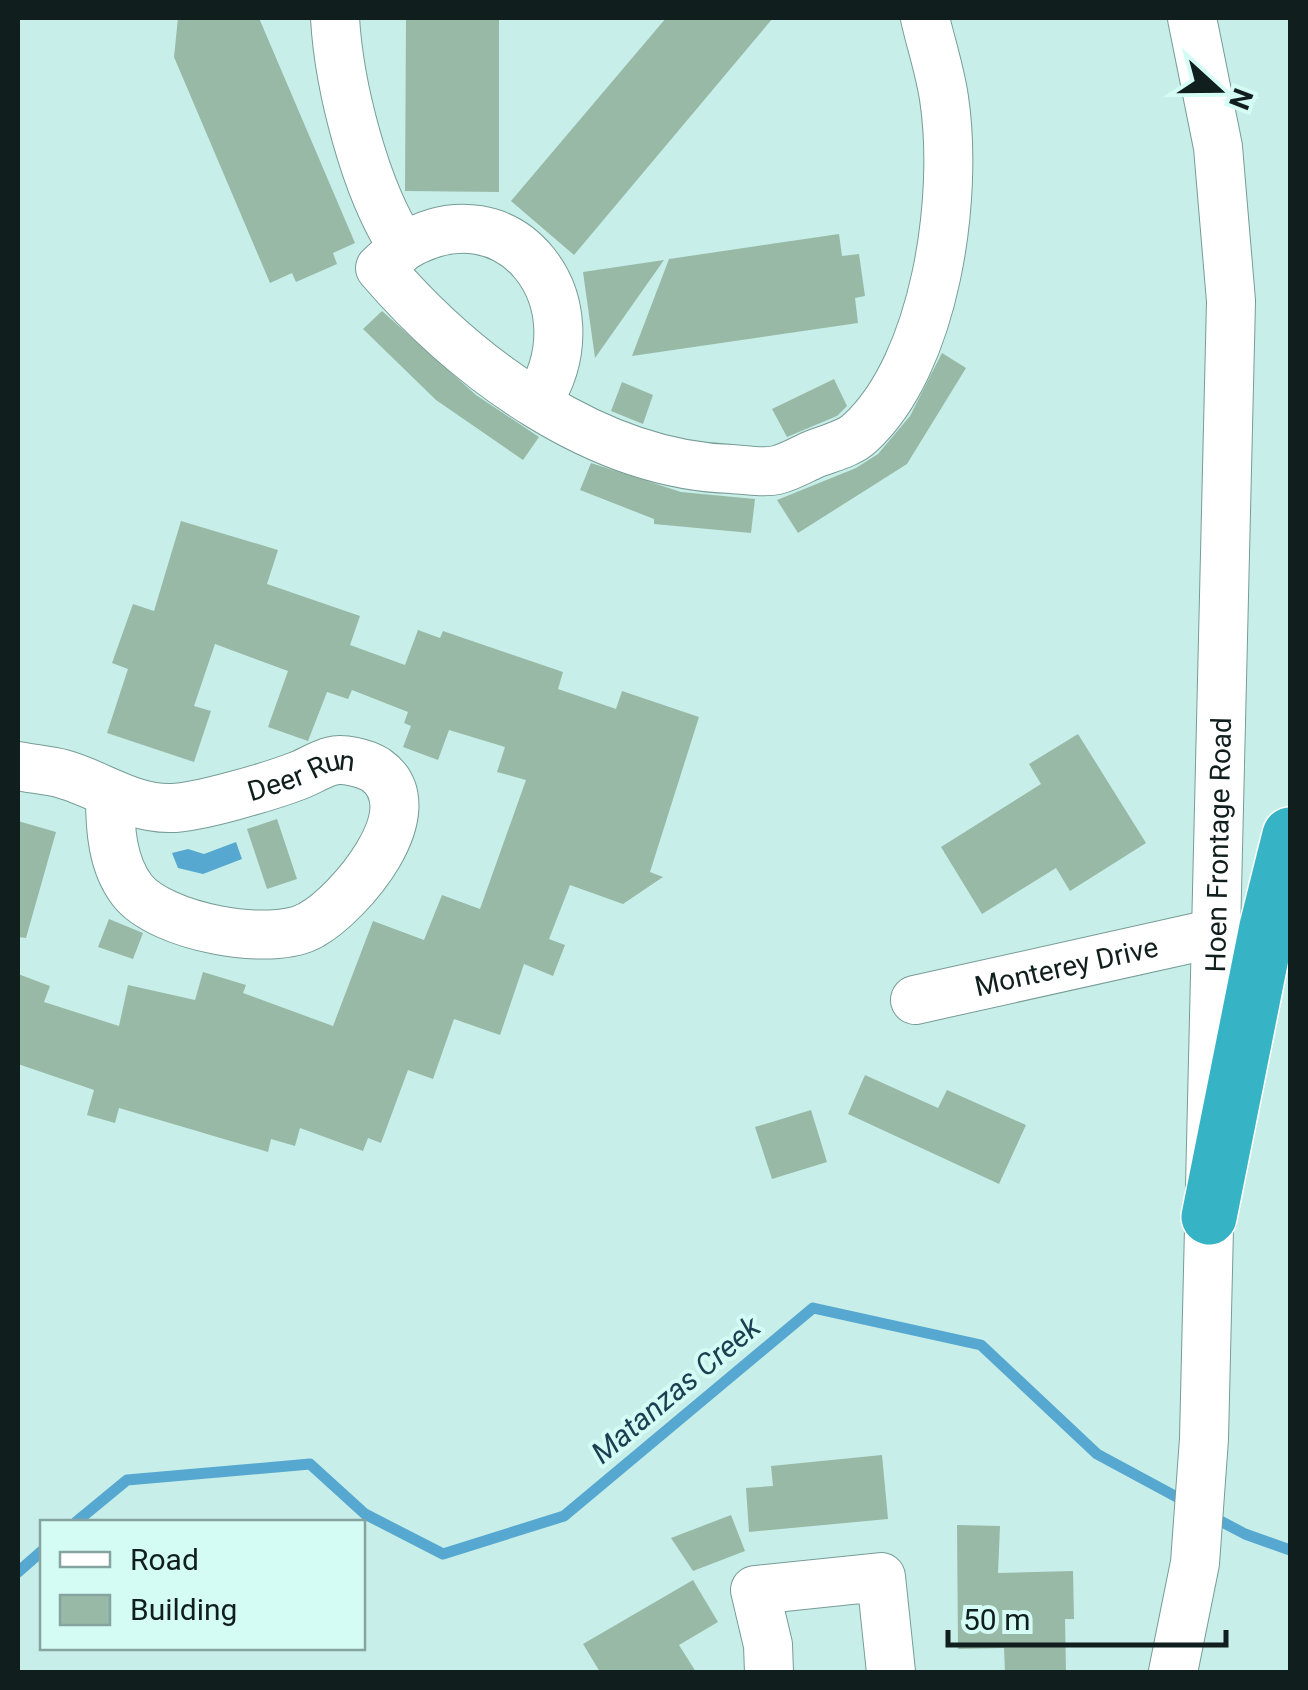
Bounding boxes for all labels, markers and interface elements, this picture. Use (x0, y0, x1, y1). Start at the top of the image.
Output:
north arrow (1168, 40, 1268, 140)
text: N (1222, 84, 1260, 114)
street label: Hoen Frontage Road (1199, 717, 1238, 973)
street label: Deer Run (244, 744, 357, 808)
street label: Monterey Drive (972, 930, 1161, 1003)
water label: Matanzas Creek (584, 1308, 768, 1470)
legend (40, 1520, 365, 1650)
text: Road (130, 1542, 199, 1577)
scale bar (948, 1585, 1226, 1647)
text: Building (130, 1592, 237, 1627)
text: 50 m (963, 1602, 1030, 1637)

